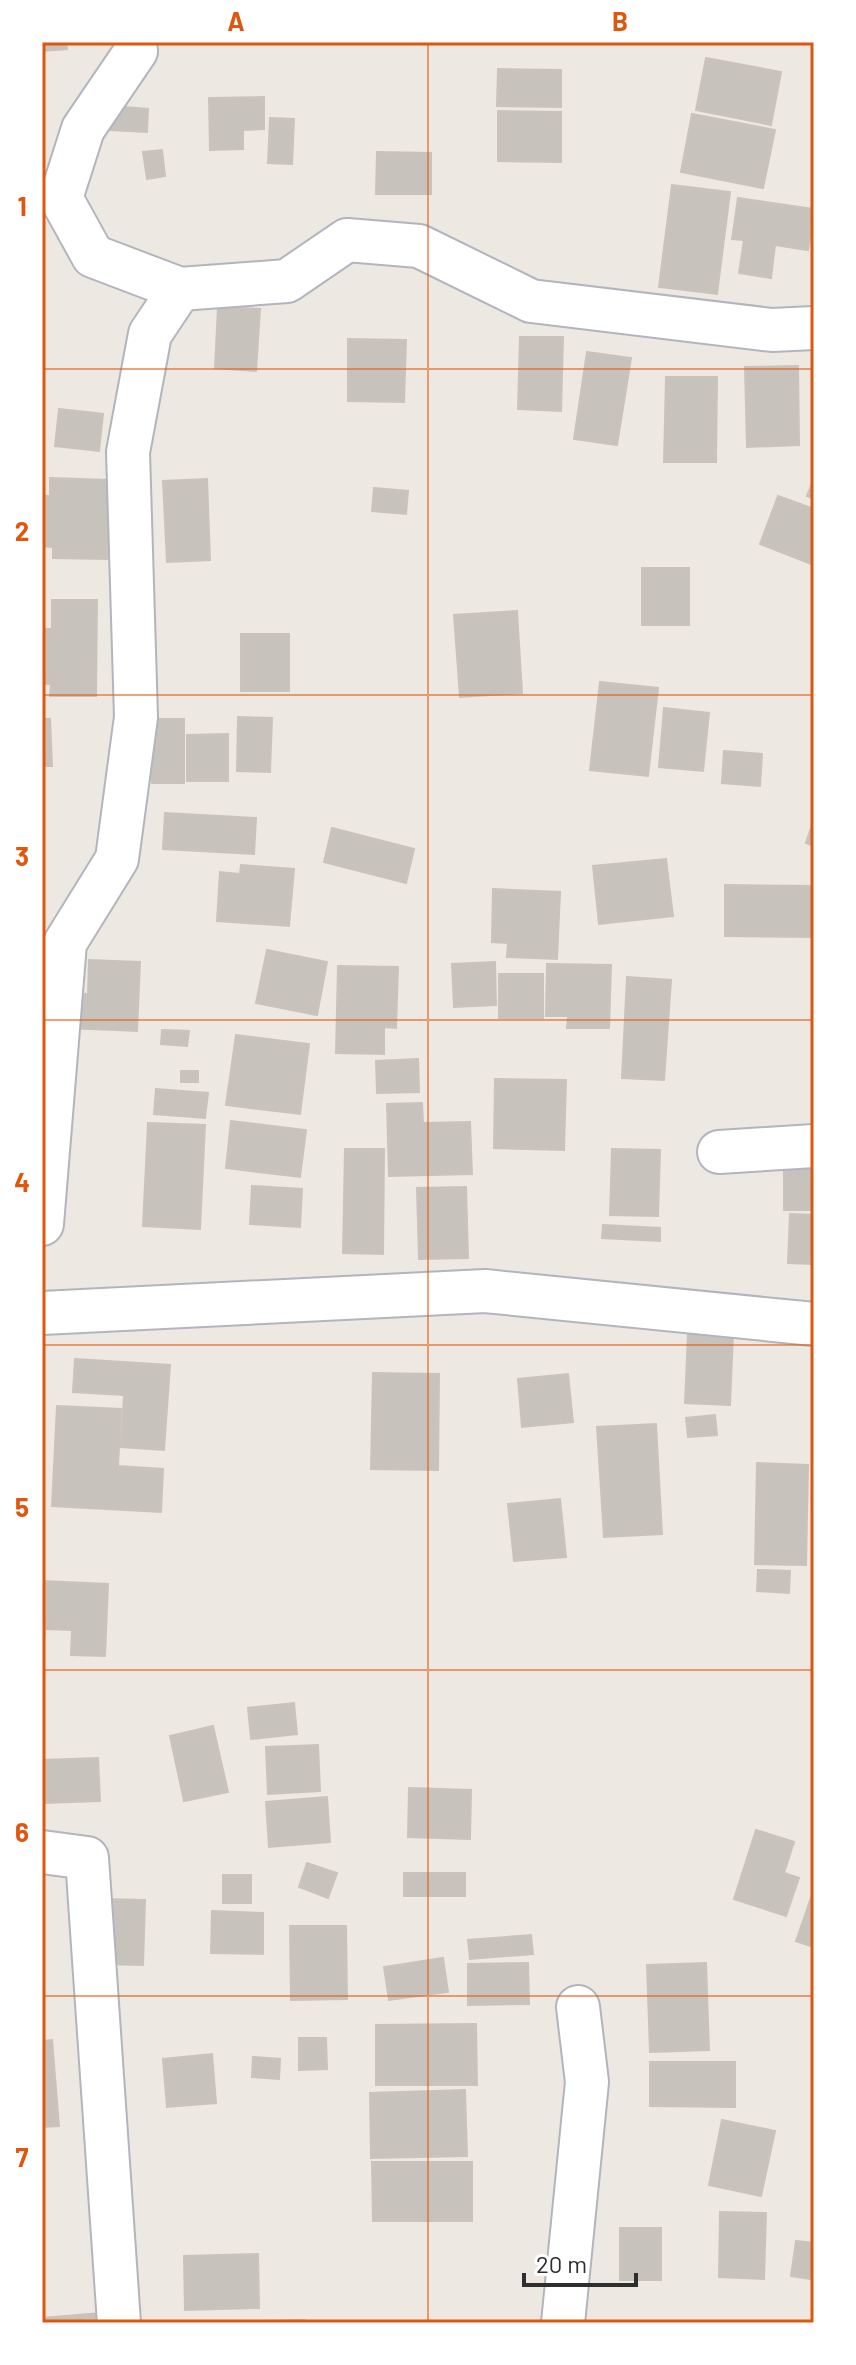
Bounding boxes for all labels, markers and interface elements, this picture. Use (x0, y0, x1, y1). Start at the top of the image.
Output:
text: A (227, 5, 245, 36)
text: B (612, 5, 628, 36)
text: 1 (17, 190, 27, 221)
text: 2 (15, 515, 29, 546)
text: 3 (15, 840, 29, 871)
text: 4 (14, 1166, 30, 1197)
text: 5 (15, 1491, 29, 1522)
text: 6 (15, 1816, 29, 1847)
text: 7 (16, 2141, 29, 2172)
scale bar (524, 2237, 636, 2287)
text: 20 m (536, 2249, 587, 2278)

